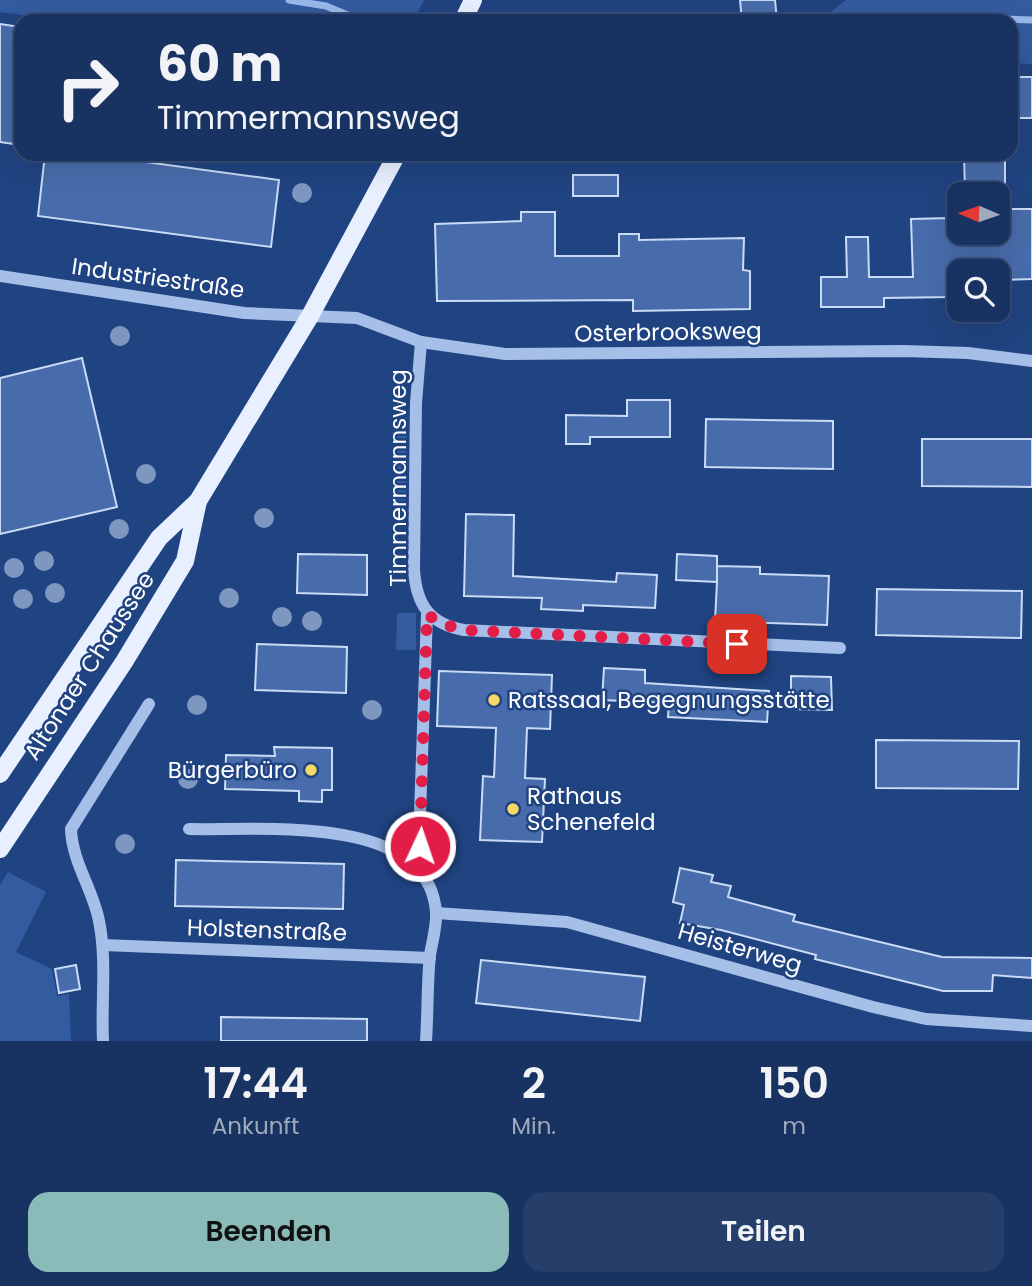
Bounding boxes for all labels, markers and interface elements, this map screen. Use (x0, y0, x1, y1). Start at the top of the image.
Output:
text: 60 m (157, 30, 282, 98)
icon: right (42, 42, 133, 133)
text: Timmermannsweg (157, 95, 460, 140)
north arrow (947, 182, 1010, 245)
map controls (947, 182, 1010, 322)
street label: Industriestraße (70, 250, 246, 306)
button: search (947, 259, 1010, 322)
street label: Osterbrooksweg (574, 314, 762, 350)
street label: Timmermannsweg (382, 369, 414, 587)
street label: Altonaer Chaussee (16, 566, 162, 766)
pin (707, 614, 767, 674)
icon: arrive (718, 625, 756, 663)
place label: Ratssaal, Begegnungsstätte (508, 684, 830, 716)
marker: Ratssaal, Begegnungsstätte (486, 692, 502, 708)
place label: Bürgerbüro (168, 754, 297, 786)
marker: Bürgerbüro (303, 762, 319, 778)
place label: Rathaus Schenefeld (527, 780, 655, 838)
marker: Rathaus Schenefeld (505, 801, 521, 817)
position arrow (383, 809, 457, 883)
street label: Holstenstraße (186, 911, 348, 949)
street label: Heisterweg (674, 915, 806, 981)
text: 17:44 (203, 1054, 308, 1113)
text: 2 (522, 1054, 546, 1113)
text: 150 (759, 1054, 829, 1113)
text: Ankunft (212, 1110, 299, 1142)
text: Min. (511, 1110, 556, 1142)
text: m (782, 1110, 806, 1142)
button: Beenden (28, 1192, 509, 1272)
button: Teilen (523, 1192, 1004, 1272)

